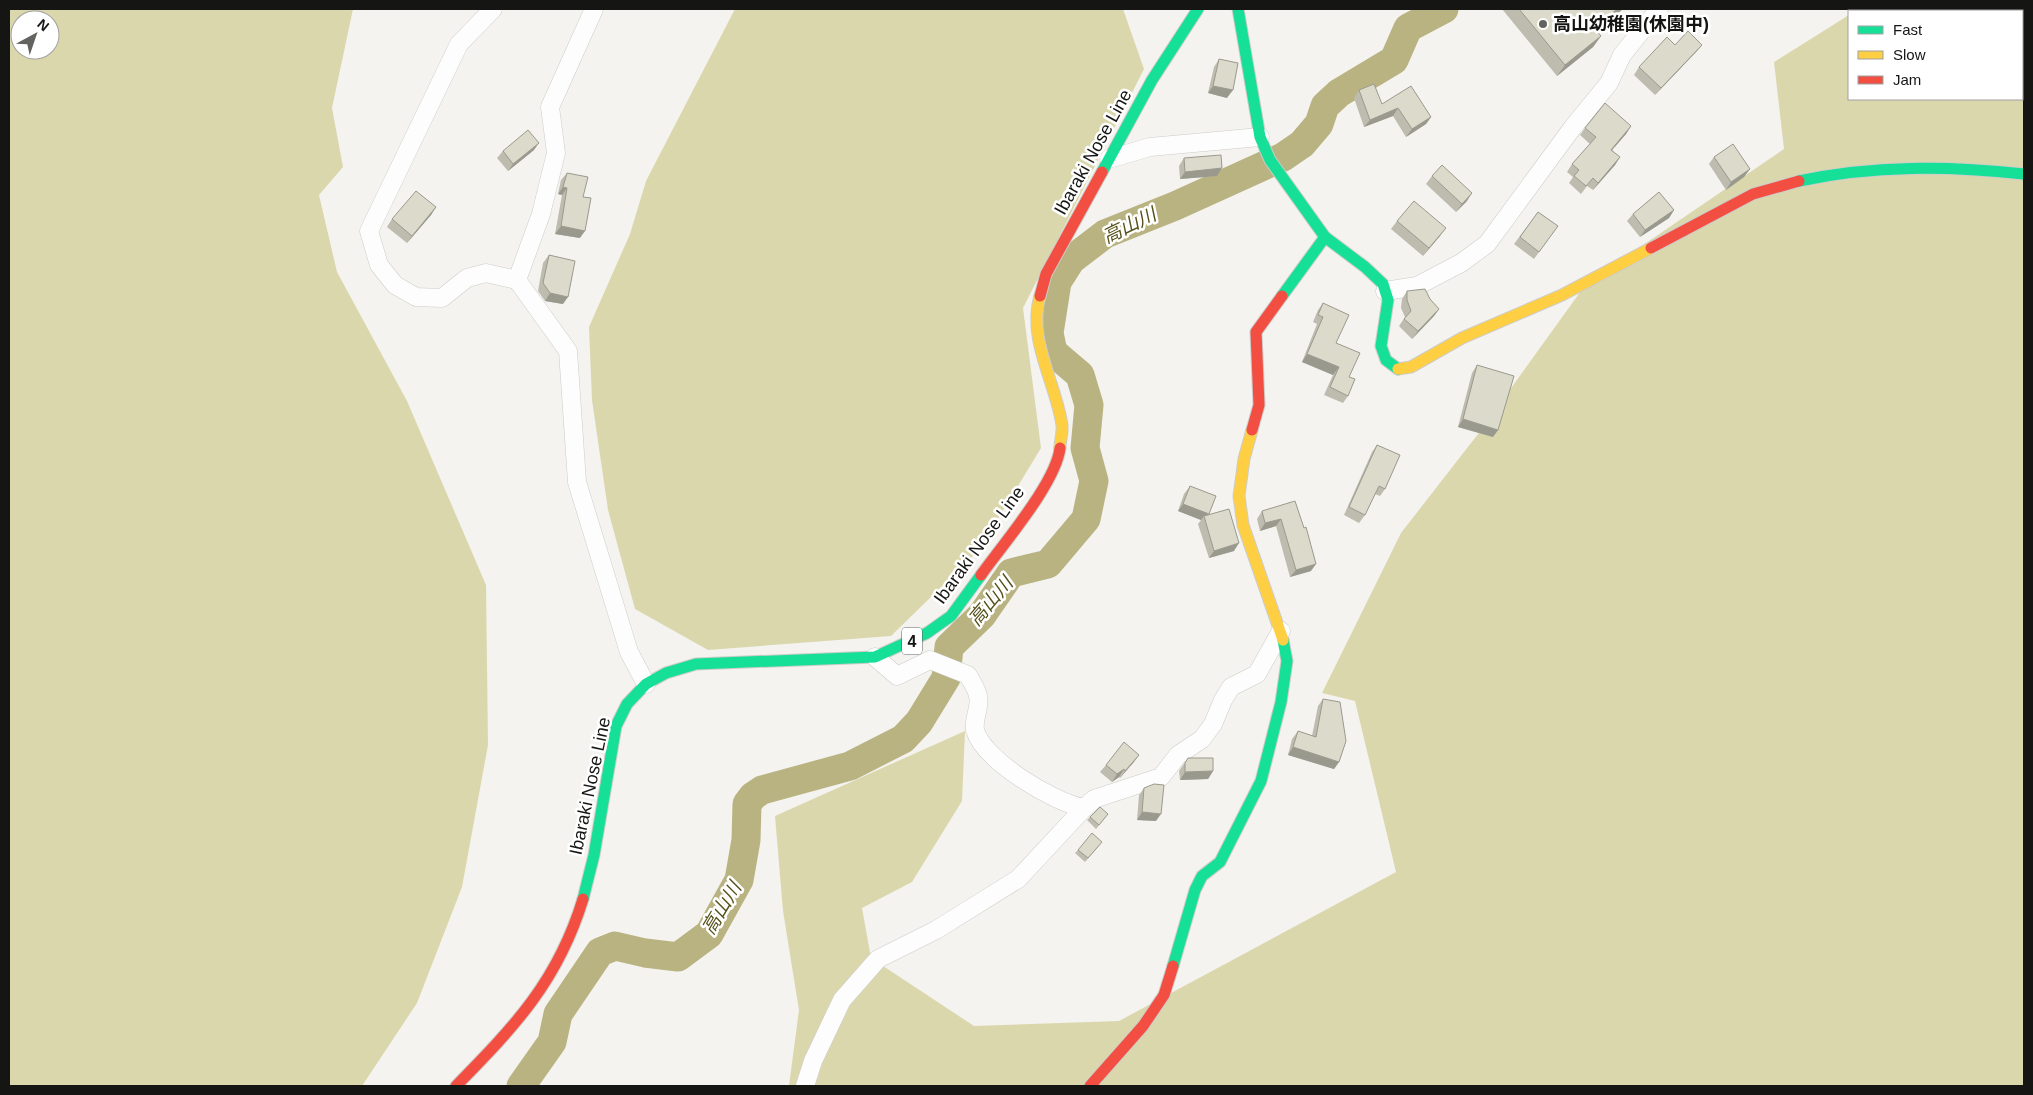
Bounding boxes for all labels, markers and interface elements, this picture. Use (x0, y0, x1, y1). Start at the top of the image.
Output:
north arrow (10, 10, 60, 60)
legend (1848, 10, 2023, 100)
place label: 高山幼稚園(休園中) (1553, 14, 1709, 34)
text: N (34, 16, 52, 34)
marker: 高山幼稚園(休園中) (1537, 18, 1549, 30)
text: Fast (1893, 21, 1923, 38)
text: Slow (1893, 46, 1926, 63)
text: Jam (1893, 71, 1921, 88)
street label: Ibaraki Nose Line (1050, 86, 1136, 218)
water label: 高山川 (1099, 203, 1161, 247)
street label: Ibaraki Nose Line (930, 482, 1028, 608)
water label: 高山川 (964, 571, 1018, 630)
road number: 4 (902, 627, 922, 654)
street label: Ibaraki Nose Line (566, 715, 614, 857)
water label: 高山川 (698, 877, 746, 938)

